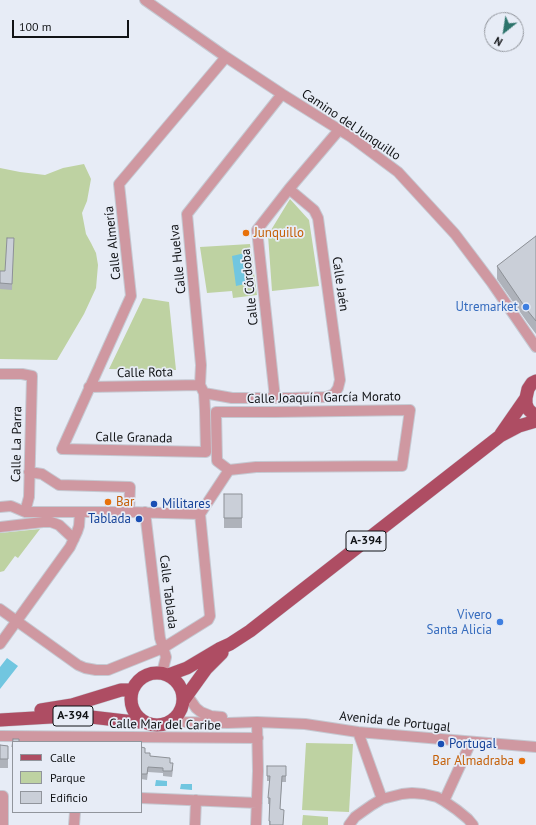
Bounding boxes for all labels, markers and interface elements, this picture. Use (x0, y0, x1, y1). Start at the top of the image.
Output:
scale bar (14, 12, 131, 38)
north arrow (484, 12, 524, 52)
text: 100 m (19, 19, 52, 34)
text: N (492, 34, 505, 49)
street label: Camino del Junquillo (299, 86, 403, 164)
street label: Calle Almería (101, 205, 125, 281)
street label: Calle Huelva (167, 223, 189, 295)
place label: Junquillo (254, 225, 304, 241)
marker: Junquillo (241, 228, 251, 238)
street label: Calle Córdoba (238, 248, 262, 326)
street label: Calle Jaén (328, 256, 352, 312)
place label: Utremarket (456, 299, 518, 315)
marker: Utremarket (521, 302, 531, 312)
street label: Calle Rota (117, 365, 173, 381)
street label: Calle Joaquín García Morato (247, 389, 401, 407)
street label: Calle La Parra (9, 406, 25, 482)
street label: Calle Granada (95, 430, 173, 446)
place label: Bar (116, 494, 134, 510)
place label: Militares (162, 496, 210, 512)
marker: Bar (103, 497, 113, 507)
marker: Militares (149, 499, 159, 509)
place label: Tablada (88, 511, 131, 527)
marker: Tablada (134, 514, 144, 524)
road number: A-394 (346, 531, 386, 551)
street label: Calle Tablada (156, 554, 180, 630)
place label: Vivero Santa Alicia (427, 607, 492, 638)
marker: Vivero Santa Alicia (495, 617, 505, 627)
road number: A-394 (53, 706, 93, 726)
street label: Avenida de Portugal (339, 708, 451, 736)
street label: Calle Mar del Caribe (109, 716, 221, 734)
place label: Portugal (449, 736, 496, 752)
marker: Portugal (436, 739, 446, 749)
legend (12, 741, 142, 813)
text: Calle (50, 750, 76, 765)
place label: Bar Almadraba (432, 753, 514, 769)
marker: Bar Almadraba (517, 756, 527, 766)
text: Parque (50, 770, 85, 785)
text: Edificio (50, 790, 88, 805)

